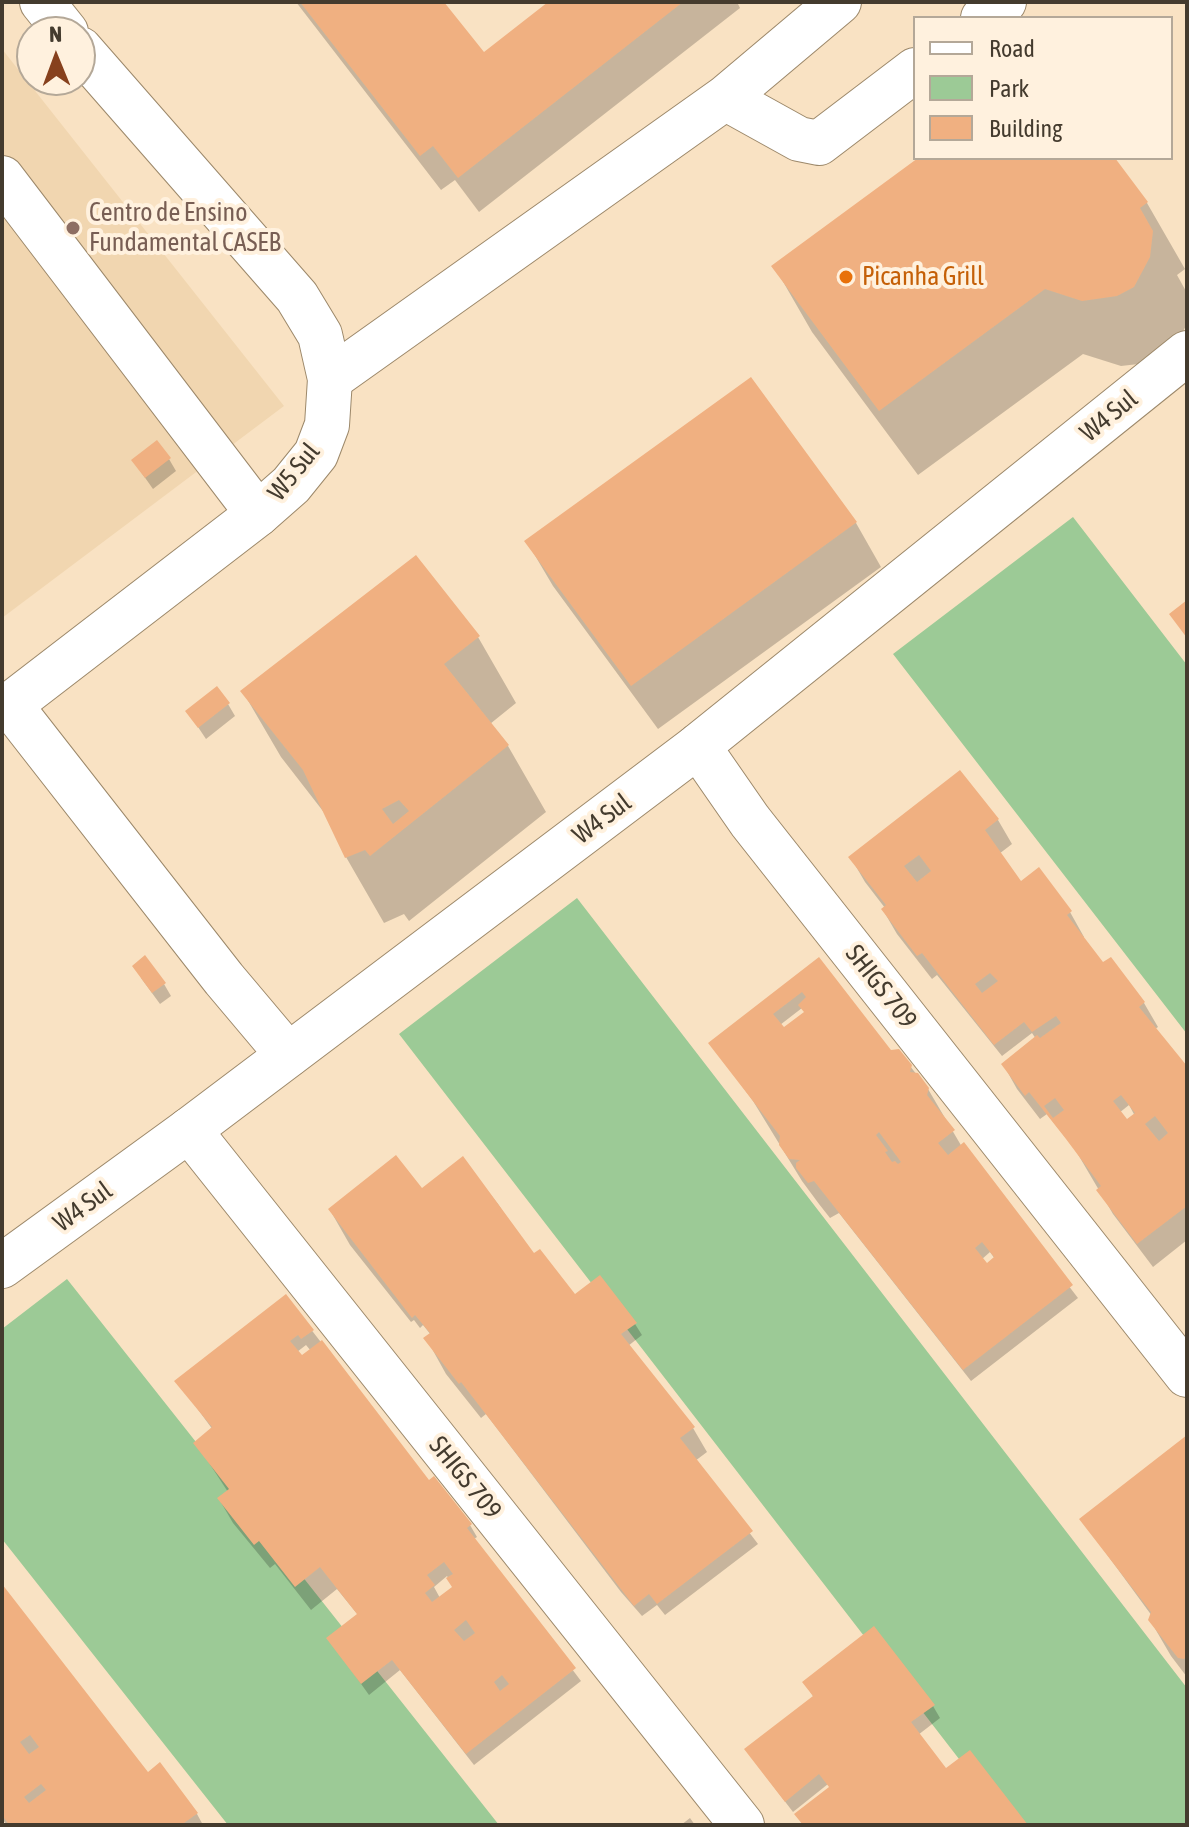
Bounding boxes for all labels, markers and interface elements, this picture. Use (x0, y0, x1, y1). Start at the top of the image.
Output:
north arrow (16, 16, 96, 96)
legend (913, 16, 1173, 160)
text: N (49, 21, 62, 47)
text: Road (989, 35, 1035, 62)
text: Park (989, 75, 1029, 102)
text: Building (989, 115, 1062, 142)
place label: Centro de Ensino Fundamental CASEB (89, 197, 281, 258)
marker: Centro de Ensino Fundamental CASEB (64, 219, 82, 237)
place label: Picanha Grill (862, 261, 984, 293)
marker: Picanha Grill (837, 268, 855, 286)
street label: W4 Sul (1074, 383, 1144, 449)
street label: W5 Sul (261, 437, 327, 507)
street label: W4 Sul (567, 787, 637, 851)
street label: SHIGS 709 (839, 939, 923, 1035)
street label: W4 Sul (48, 1175, 118, 1239)
street label: SHIGS 709 (422, 1430, 508, 1526)

